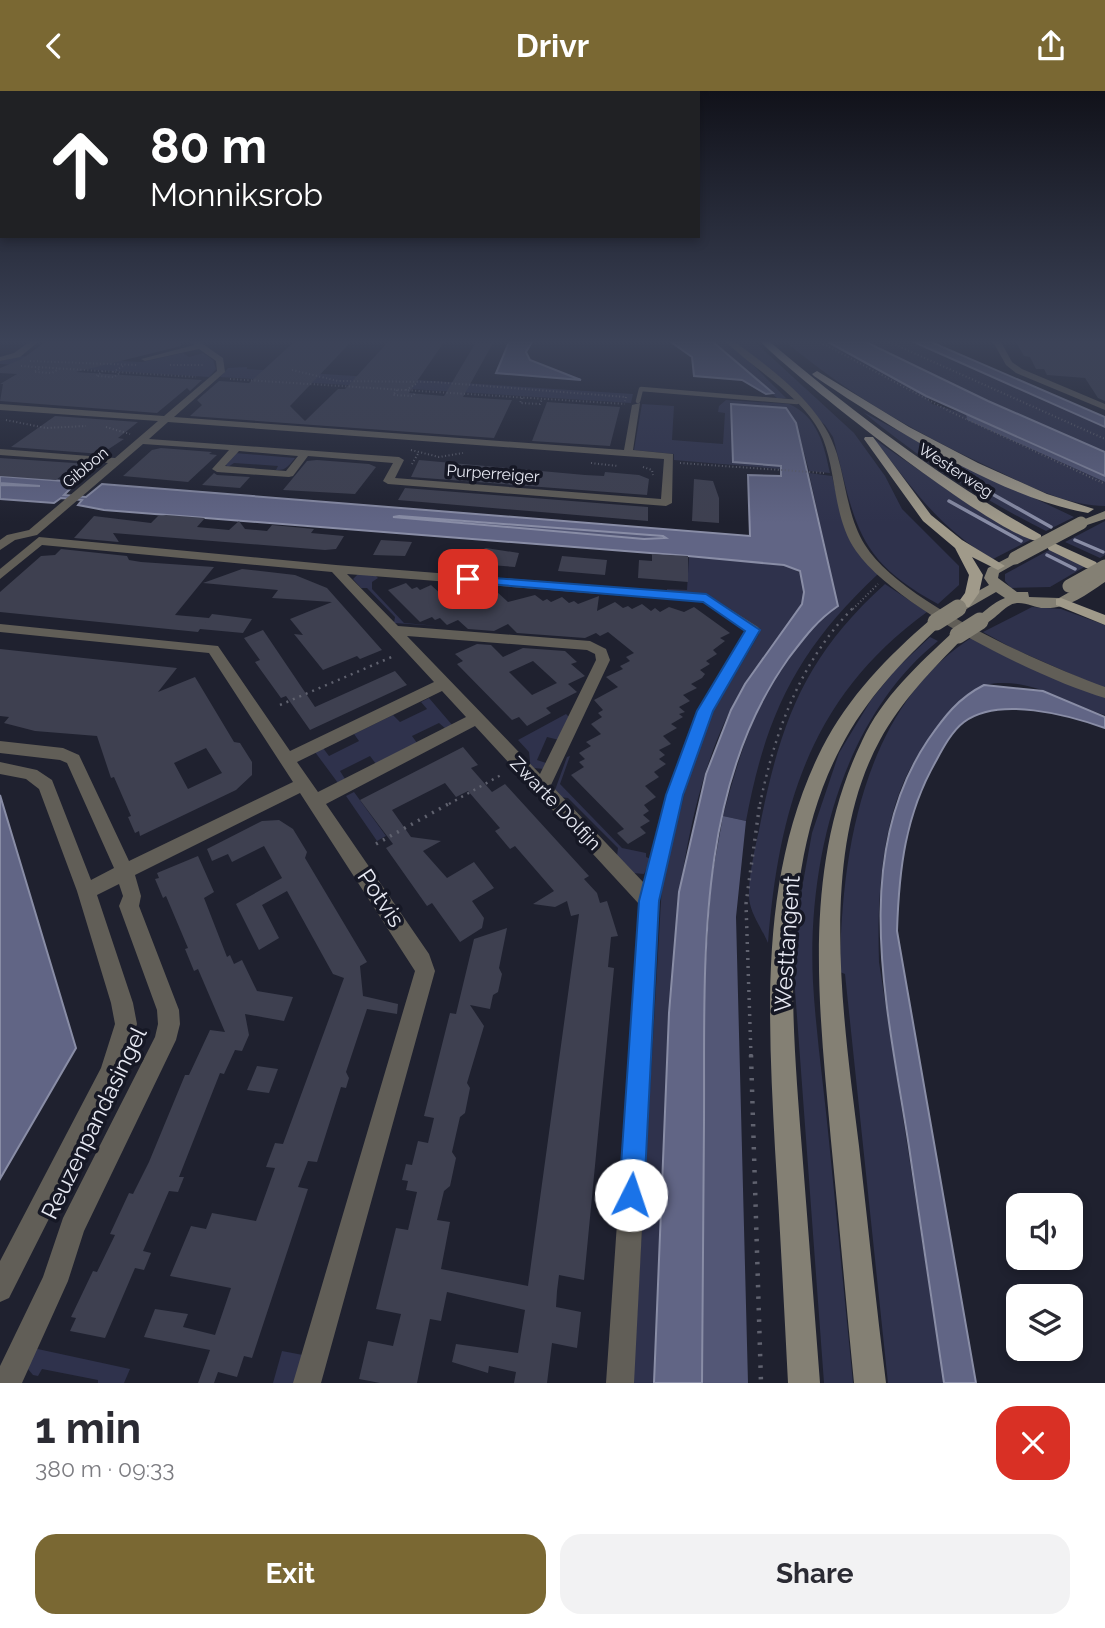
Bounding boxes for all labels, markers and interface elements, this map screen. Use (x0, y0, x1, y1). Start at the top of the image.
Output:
icon: back (35, 27, 73, 65)
text: Drivr (516, 27, 589, 64)
icon: share (1032, 27, 1070, 65)
text: 80 m (150, 117, 267, 174)
icon: ahead (35, 119, 126, 210)
text: Monniksrob (150, 176, 323, 213)
street label: Westerweg (915, 439, 997, 502)
street label: Gibbon (59, 443, 112, 492)
street label: Purperreiger (446, 461, 540, 486)
pin (438, 549, 498, 609)
icon: arrive (449, 560, 487, 598)
street label: Zwarte Dolfijn (506, 752, 606, 854)
street label: Potvis (352, 864, 410, 932)
street label: Westtangent (768, 874, 805, 1013)
street label: Reuzenpandasingel (35, 1022, 152, 1223)
position arrow (594, 1158, 668, 1232)
map controls (1006, 1193, 1083, 1361)
button: sound (1006, 1193, 1083, 1270)
button: layers (1006, 1284, 1083, 1361)
text: 1 min (35, 1404, 141, 1453)
button: close (996, 1406, 1070, 1480)
text: 380 m · 09:33 (35, 1455, 175, 1482)
button: Exit (35, 1534, 546, 1614)
button: Share (560, 1534, 1070, 1614)

